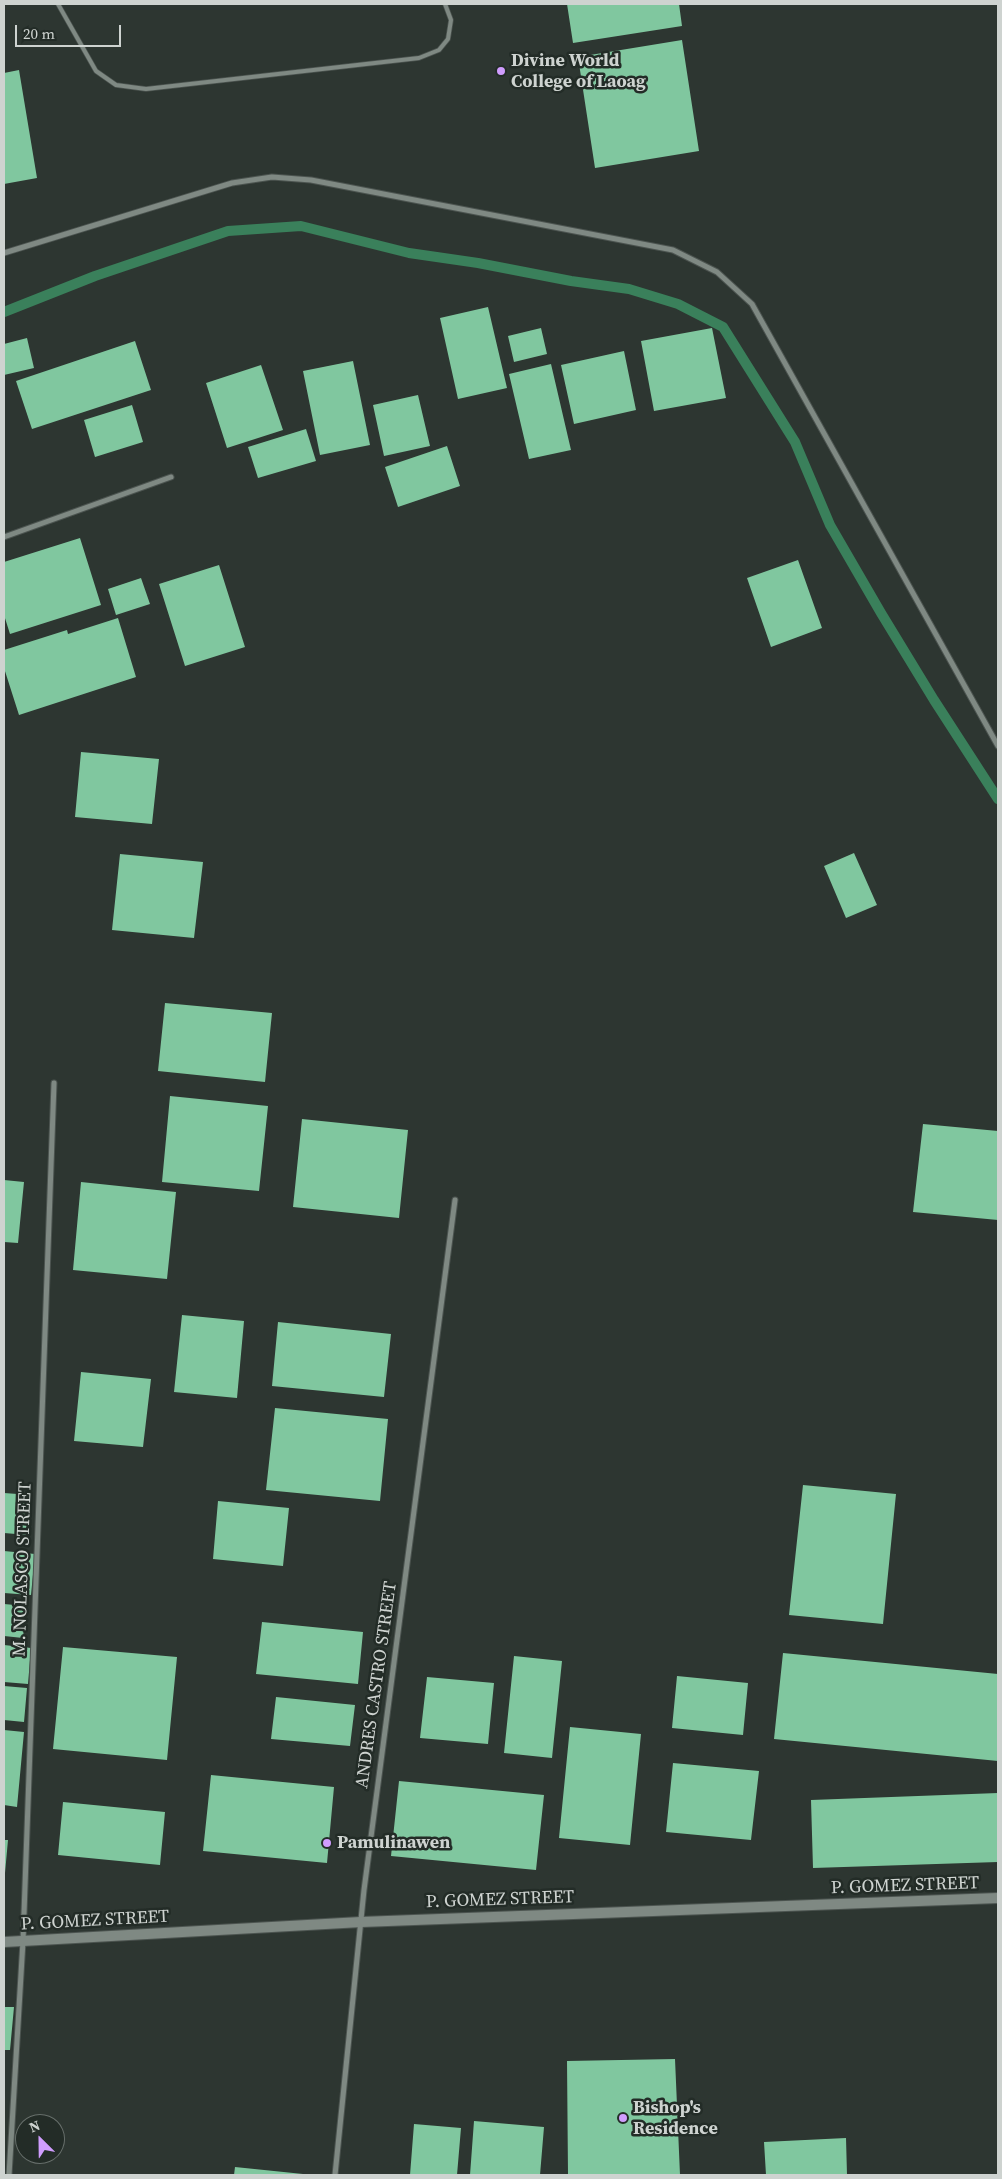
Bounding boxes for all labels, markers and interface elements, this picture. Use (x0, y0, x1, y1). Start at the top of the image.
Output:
scale bar (18, 15, 124, 47)
text: 20 m (23, 23, 55, 44)
place label: Divine World College of Laoag (511, 50, 646, 92)
marker: Divine World College of Laoag (495, 65, 507, 77)
street label: M. NOLASCO STREET (9, 1481, 37, 1657)
street label: ANDRES CASTRO STREET (352, 1580, 402, 1790)
place label: Pamulinawen (337, 1832, 450, 1854)
marker: Pamulinawen (321, 1837, 333, 1849)
street label: P. GOMEZ STREET (830, 1873, 980, 1899)
street label: P. GOMEZ STREET (425, 1887, 575, 1913)
street label: P. GOMEZ STREET (20, 1906, 170, 1936)
place label: Bishop's Residence (633, 2097, 718, 2140)
marker: Bishop's Residence (617, 2112, 629, 2124)
north arrow (15, 2114, 65, 2164)
text: N (26, 2115, 43, 2137)

